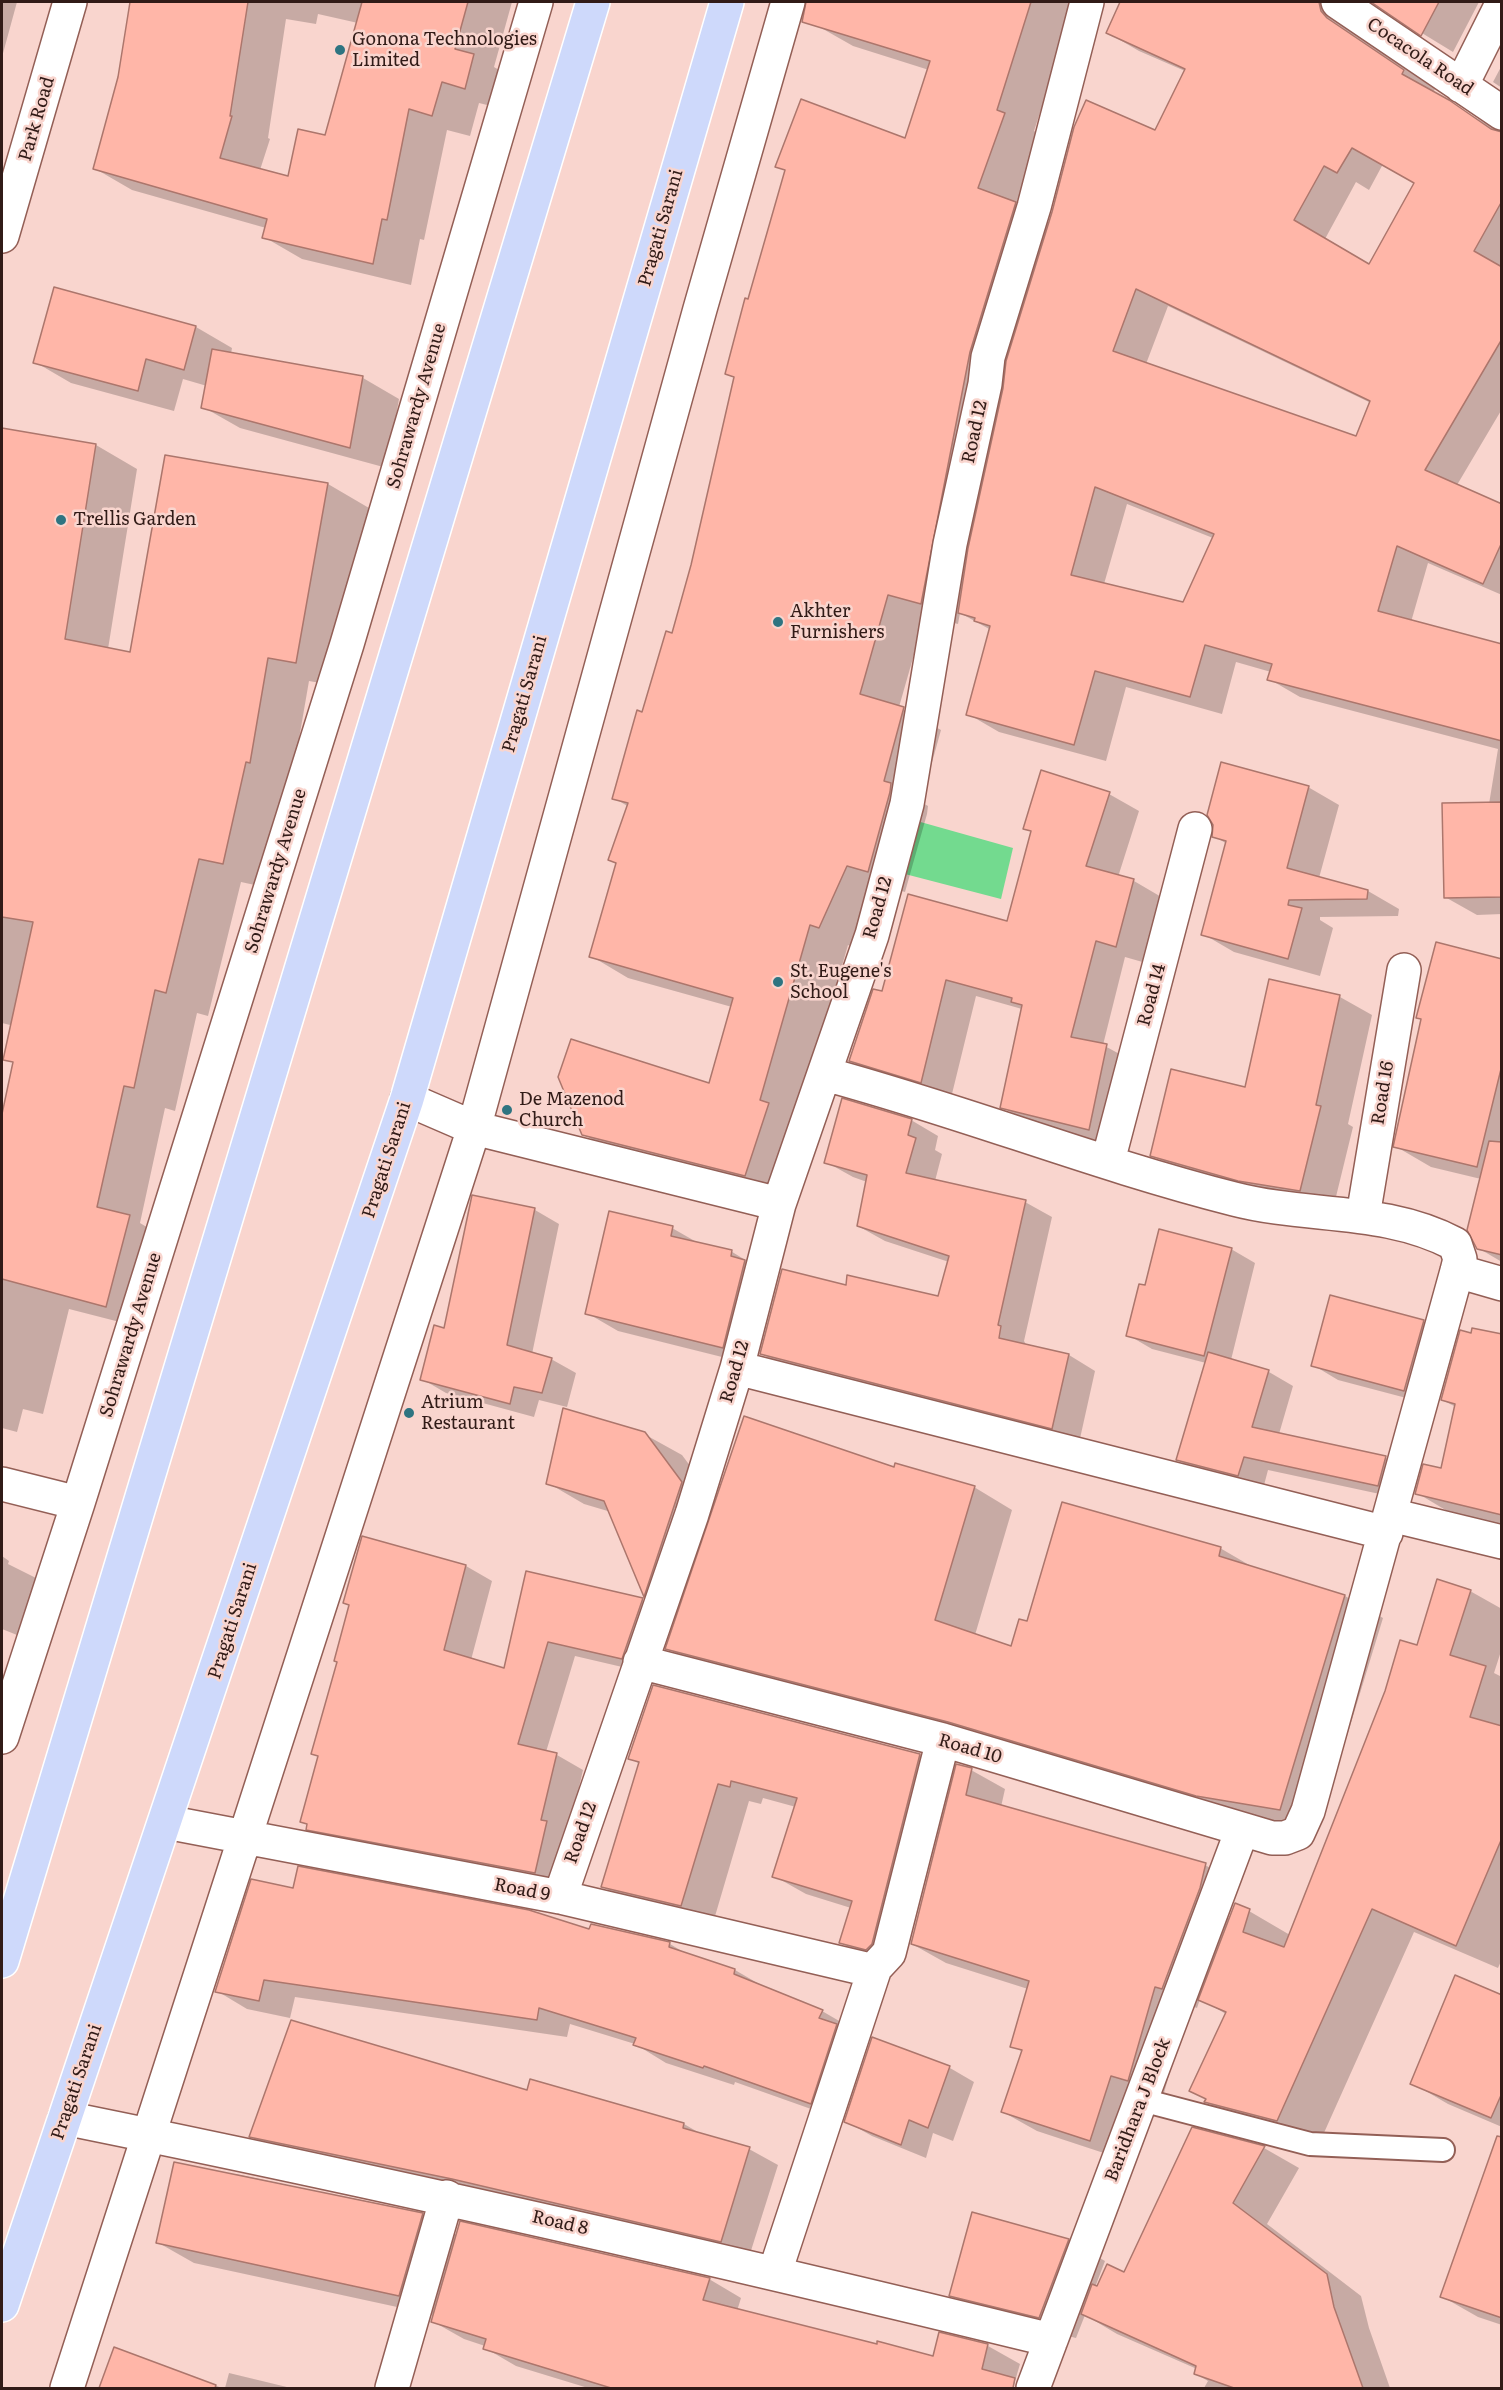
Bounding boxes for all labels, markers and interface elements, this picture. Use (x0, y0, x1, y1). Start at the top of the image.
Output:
street label: Cocacola Road (1363, 13, 1477, 101)
place label: Gonona Technologies Limited (352, 29, 537, 72)
marker: Gonona Technologies Limited (333, 43, 347, 57)
street label: Park Road (15, 74, 59, 164)
street label: Pragati Sarani (634, 167, 688, 289)
street label: Sohrawardy Avenue (383, 321, 451, 491)
street label: Road 12 (958, 399, 992, 465)
place label: Trellis Garden (73, 509, 196, 531)
marker: Trellis Garden (54, 513, 68, 527)
place label: Akhter Furnishers (790, 601, 884, 644)
marker: Akhter Furnishers (771, 615, 785, 629)
street label: Pragati Sarani (498, 633, 552, 755)
street label: Sohrawardy Avenue (241, 786, 311, 956)
street label: Road 12 (859, 874, 897, 942)
place label: St. Eugene's School (790, 961, 891, 1004)
street label: Road 14 (1133, 961, 1171, 1029)
marker: St. Eugene's School (771, 975, 785, 989)
street label: Road 16 (1367, 1060, 1399, 1126)
place label: De Mazenod Church (519, 1089, 624, 1132)
street label: Pragati Sarani (358, 1099, 416, 1221)
marker: De Mazenod Church (500, 1103, 514, 1117)
street label: Sohrawardy Avenue (96, 1250, 166, 1420)
street label: Road 12 (716, 1338, 754, 1406)
place label: Atrium Restaurant (421, 1392, 515, 1434)
marker: Atrium Restaurant (402, 1406, 416, 1420)
street label: Pragati Sarani (204, 1560, 262, 1682)
street label: Road 10 (936, 1730, 1004, 1768)
street label: Road 12 (560, 1799, 602, 1867)
street label: Road 9 (492, 1874, 552, 1906)
street label: Pragati Sarani (47, 2021, 107, 2143)
street label: Baridhara J Block (1101, 2035, 1175, 2185)
street label: Road 8 (530, 2206, 590, 2240)

